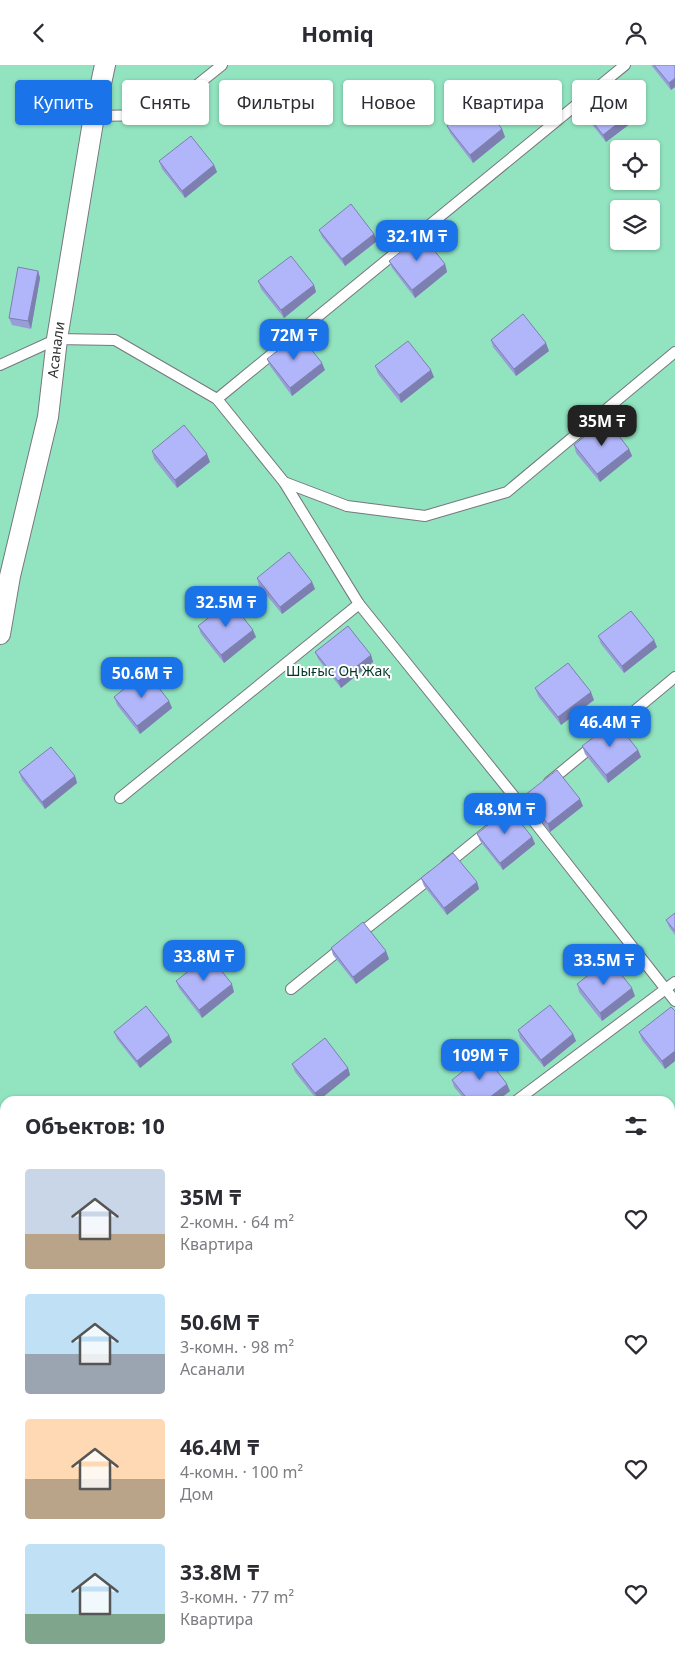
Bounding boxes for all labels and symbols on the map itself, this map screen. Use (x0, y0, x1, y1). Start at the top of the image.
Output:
pin: 32.1M ₸ (371, 219, 463, 262)
pin: 72M ₸ (259, 319, 329, 361)
street label: Асанали (43, 320, 69, 379)
pin: 35M ₸ (567, 405, 637, 447)
pin: 32.5M ₸ (180, 585, 272, 628)
pin: 50.6M ₸ (96, 657, 188, 699)
park label: Шығыс Оң Жақ (286, 661, 390, 680)
pin: 46.4M ₸ (564, 705, 656, 748)
pin: 48.9M ₸ (459, 793, 551, 835)
pin: 33.8M ₸ (158, 939, 250, 982)
pin: 33.5M ₸ (558, 943, 650, 986)
pin: 109M ₸ (439, 1039, 521, 1081)

